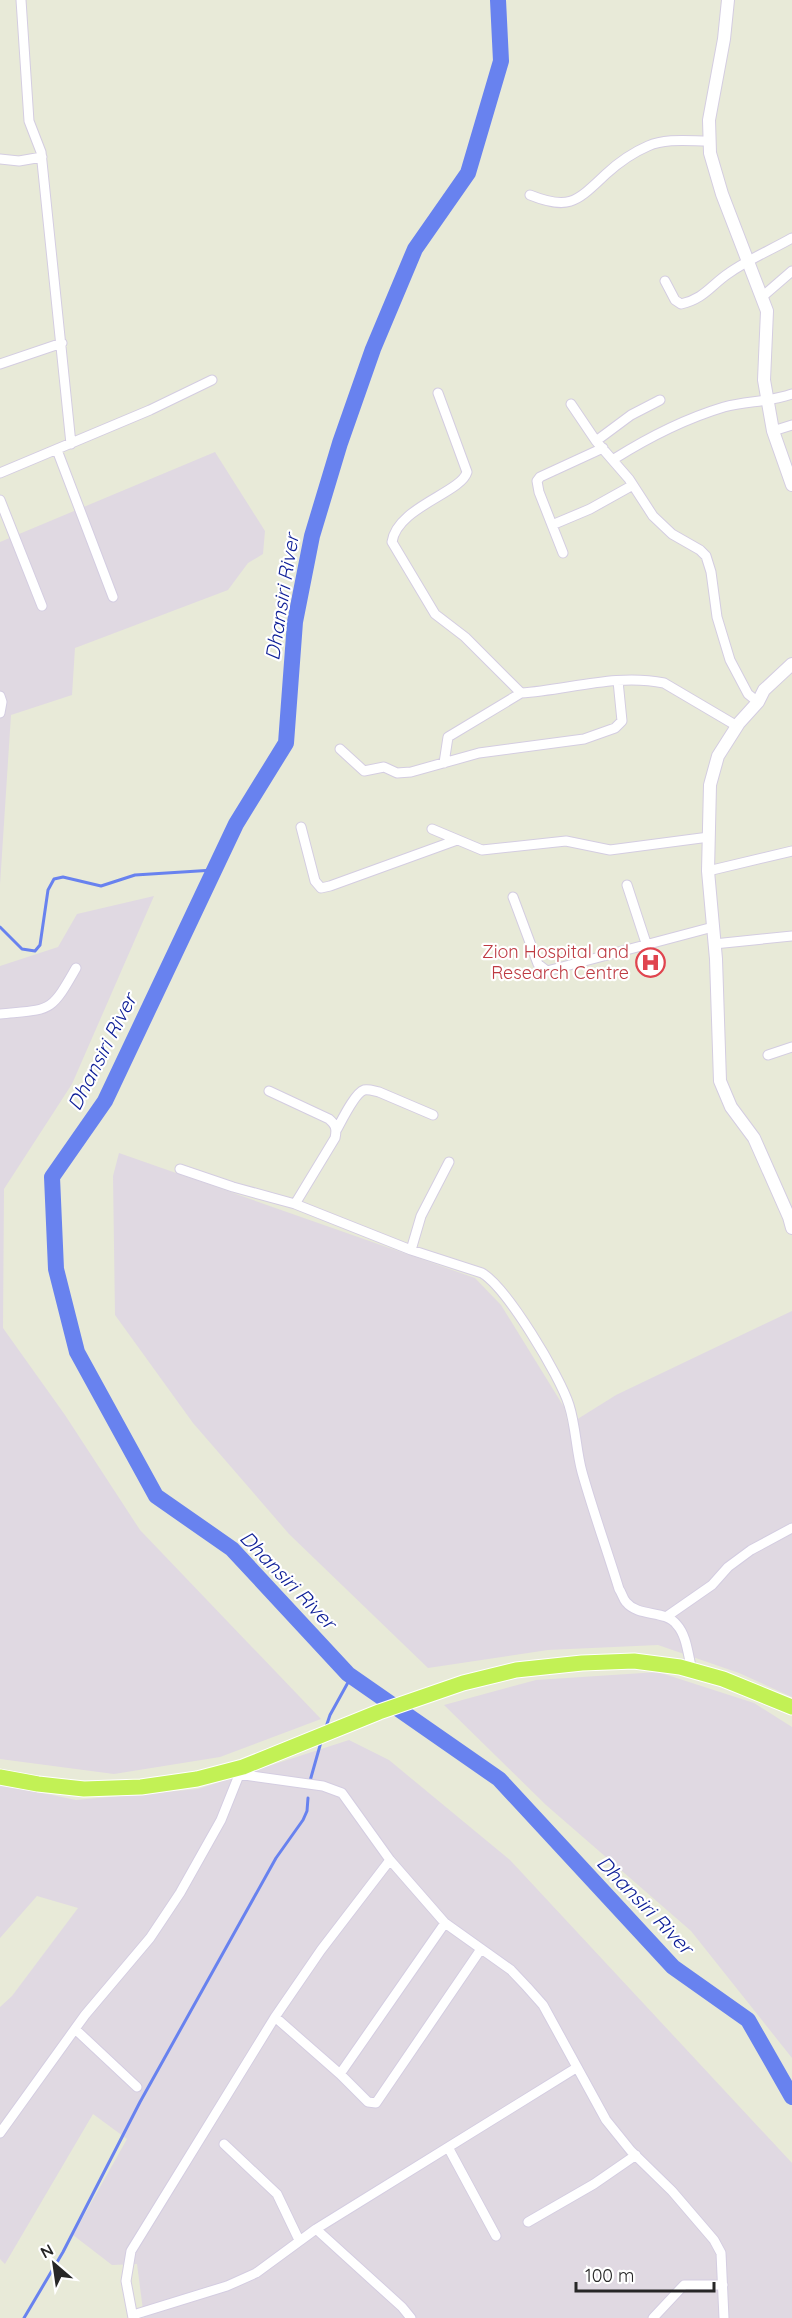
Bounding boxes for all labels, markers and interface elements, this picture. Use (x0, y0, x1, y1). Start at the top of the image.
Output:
water label: Dhansiri River (259, 530, 304, 662)
place label: Zion Hospital and Research Centre (482, 940, 629, 984)
hospital icon: Zion Hospital and Research Centre (634, 946, 666, 978)
water label: Dhansiri River (61, 987, 143, 1114)
water label: Dhansiri River (235, 1525, 343, 1636)
water label: Dhansiri River (592, 1850, 700, 1961)
north arrow (24, 2234, 84, 2294)
text: N (37, 2239, 57, 2262)
scale bar (576, 2255, 714, 2293)
text: 100 m (585, 2264, 634, 2287)

